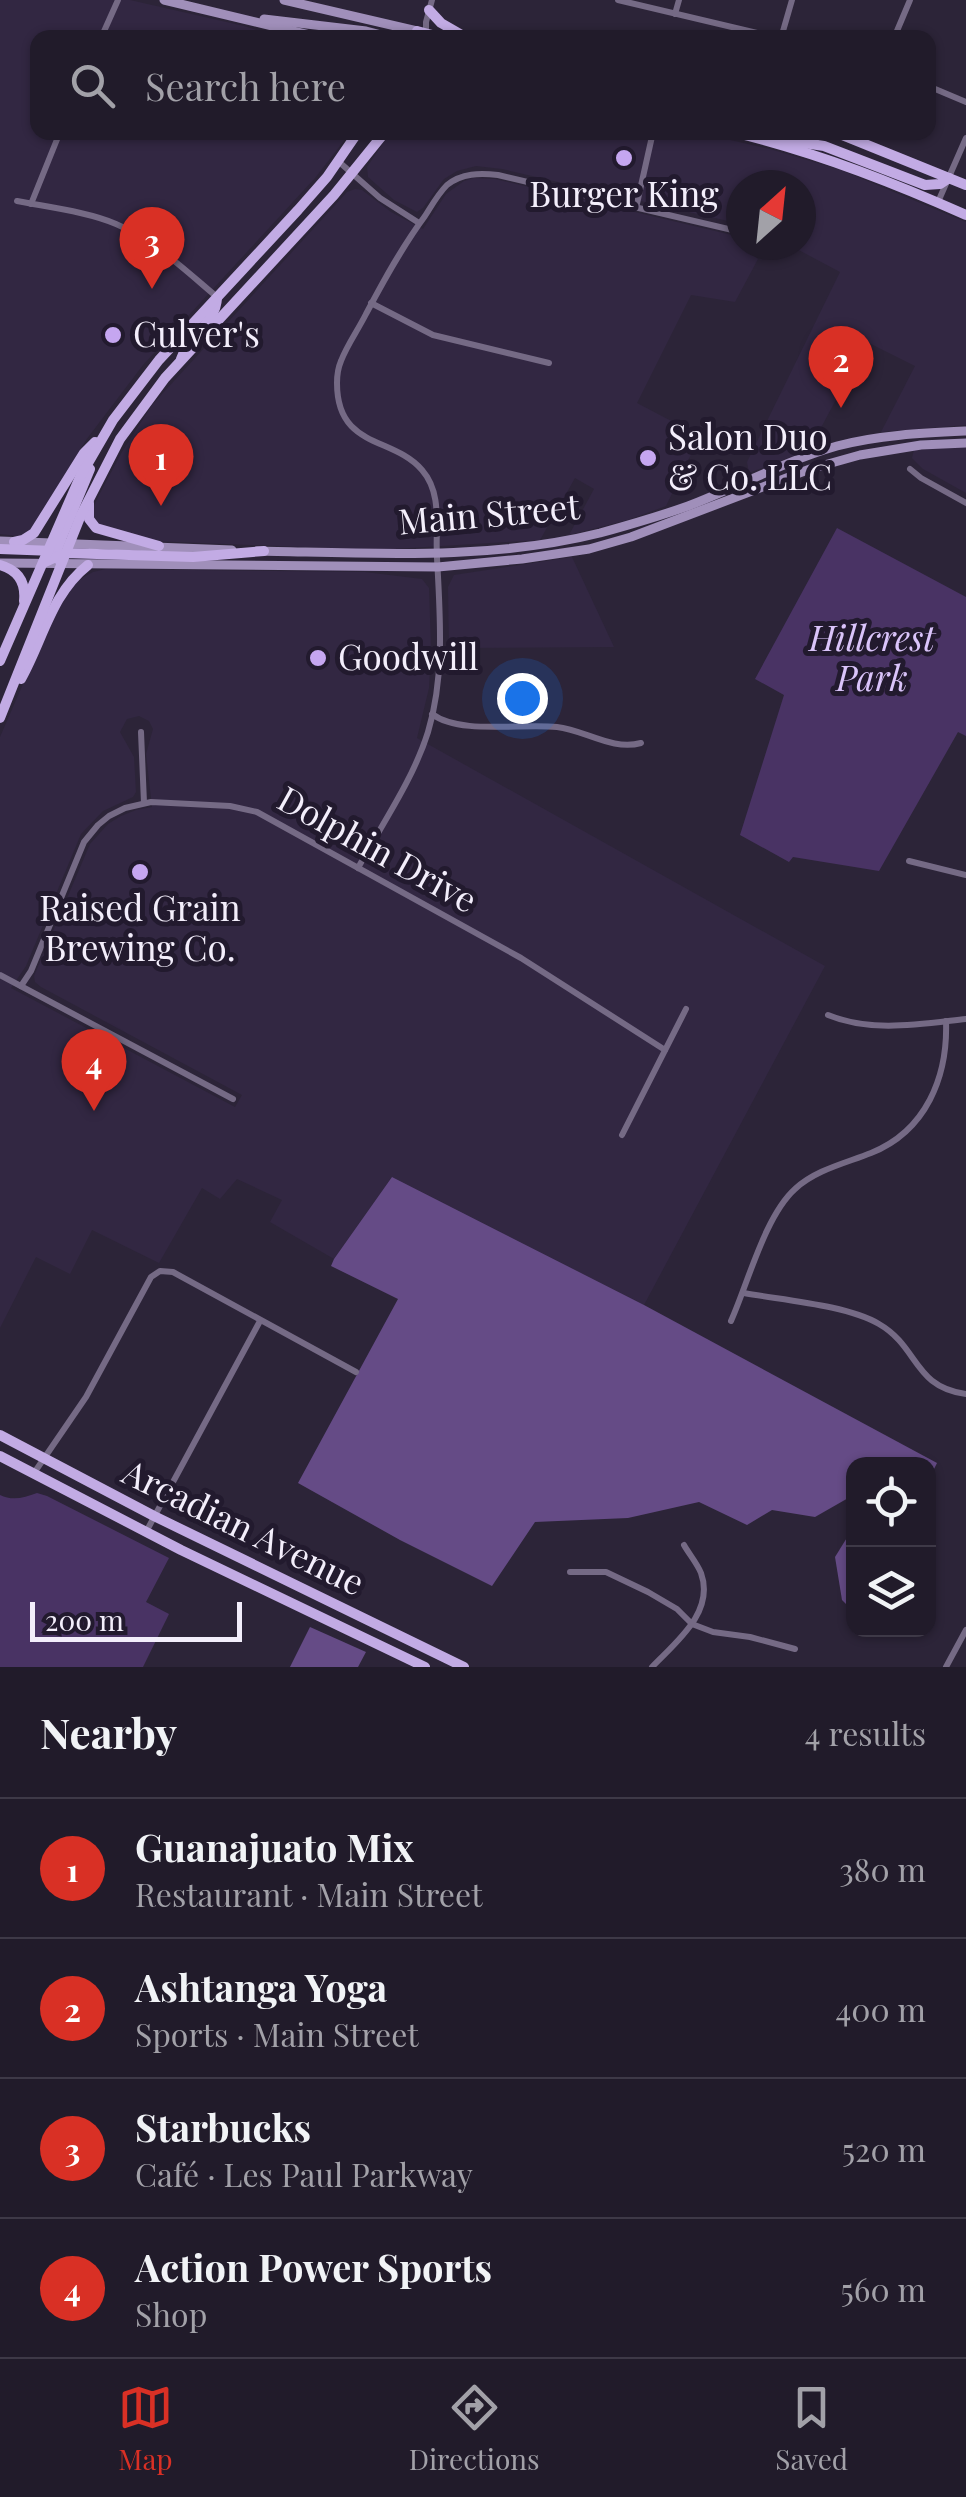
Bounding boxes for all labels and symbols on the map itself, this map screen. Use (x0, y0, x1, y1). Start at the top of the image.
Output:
marker: Burger King (613, 147, 635, 169)
place label: Burger King (529, 169, 719, 216)
north arrow (726, 170, 816, 260)
pin: 3 (120, 206, 184, 289)
place label: Culver's (133, 309, 260, 356)
marker: Culver's (102, 324, 124, 346)
pin: 2 (808, 326, 874, 408)
place label: Salon Duo & Co. LLC (668, 412, 832, 499)
pin: 1 (128, 424, 194, 506)
marker: Salon Duo & Co. LLC (637, 447, 659, 469)
street label: Main Street (396, 481, 582, 544)
park label: Hillcrest Park (807, 613, 937, 700)
place label: Goodwill (338, 632, 479, 679)
marker: Goodwill (307, 647, 329, 669)
your location (497, 673, 548, 724)
street label: Dolphin Drive (270, 774, 486, 922)
marker: Raised Grain Brewing Co. (129, 861, 151, 883)
place label: Raised Grain Brewing Co. (39, 883, 241, 970)
pin: 4 (62, 1028, 126, 1111)
street label: Arcadian Avenue (115, 1446, 373, 1605)
scale bar (30, 1597, 242, 1642)

